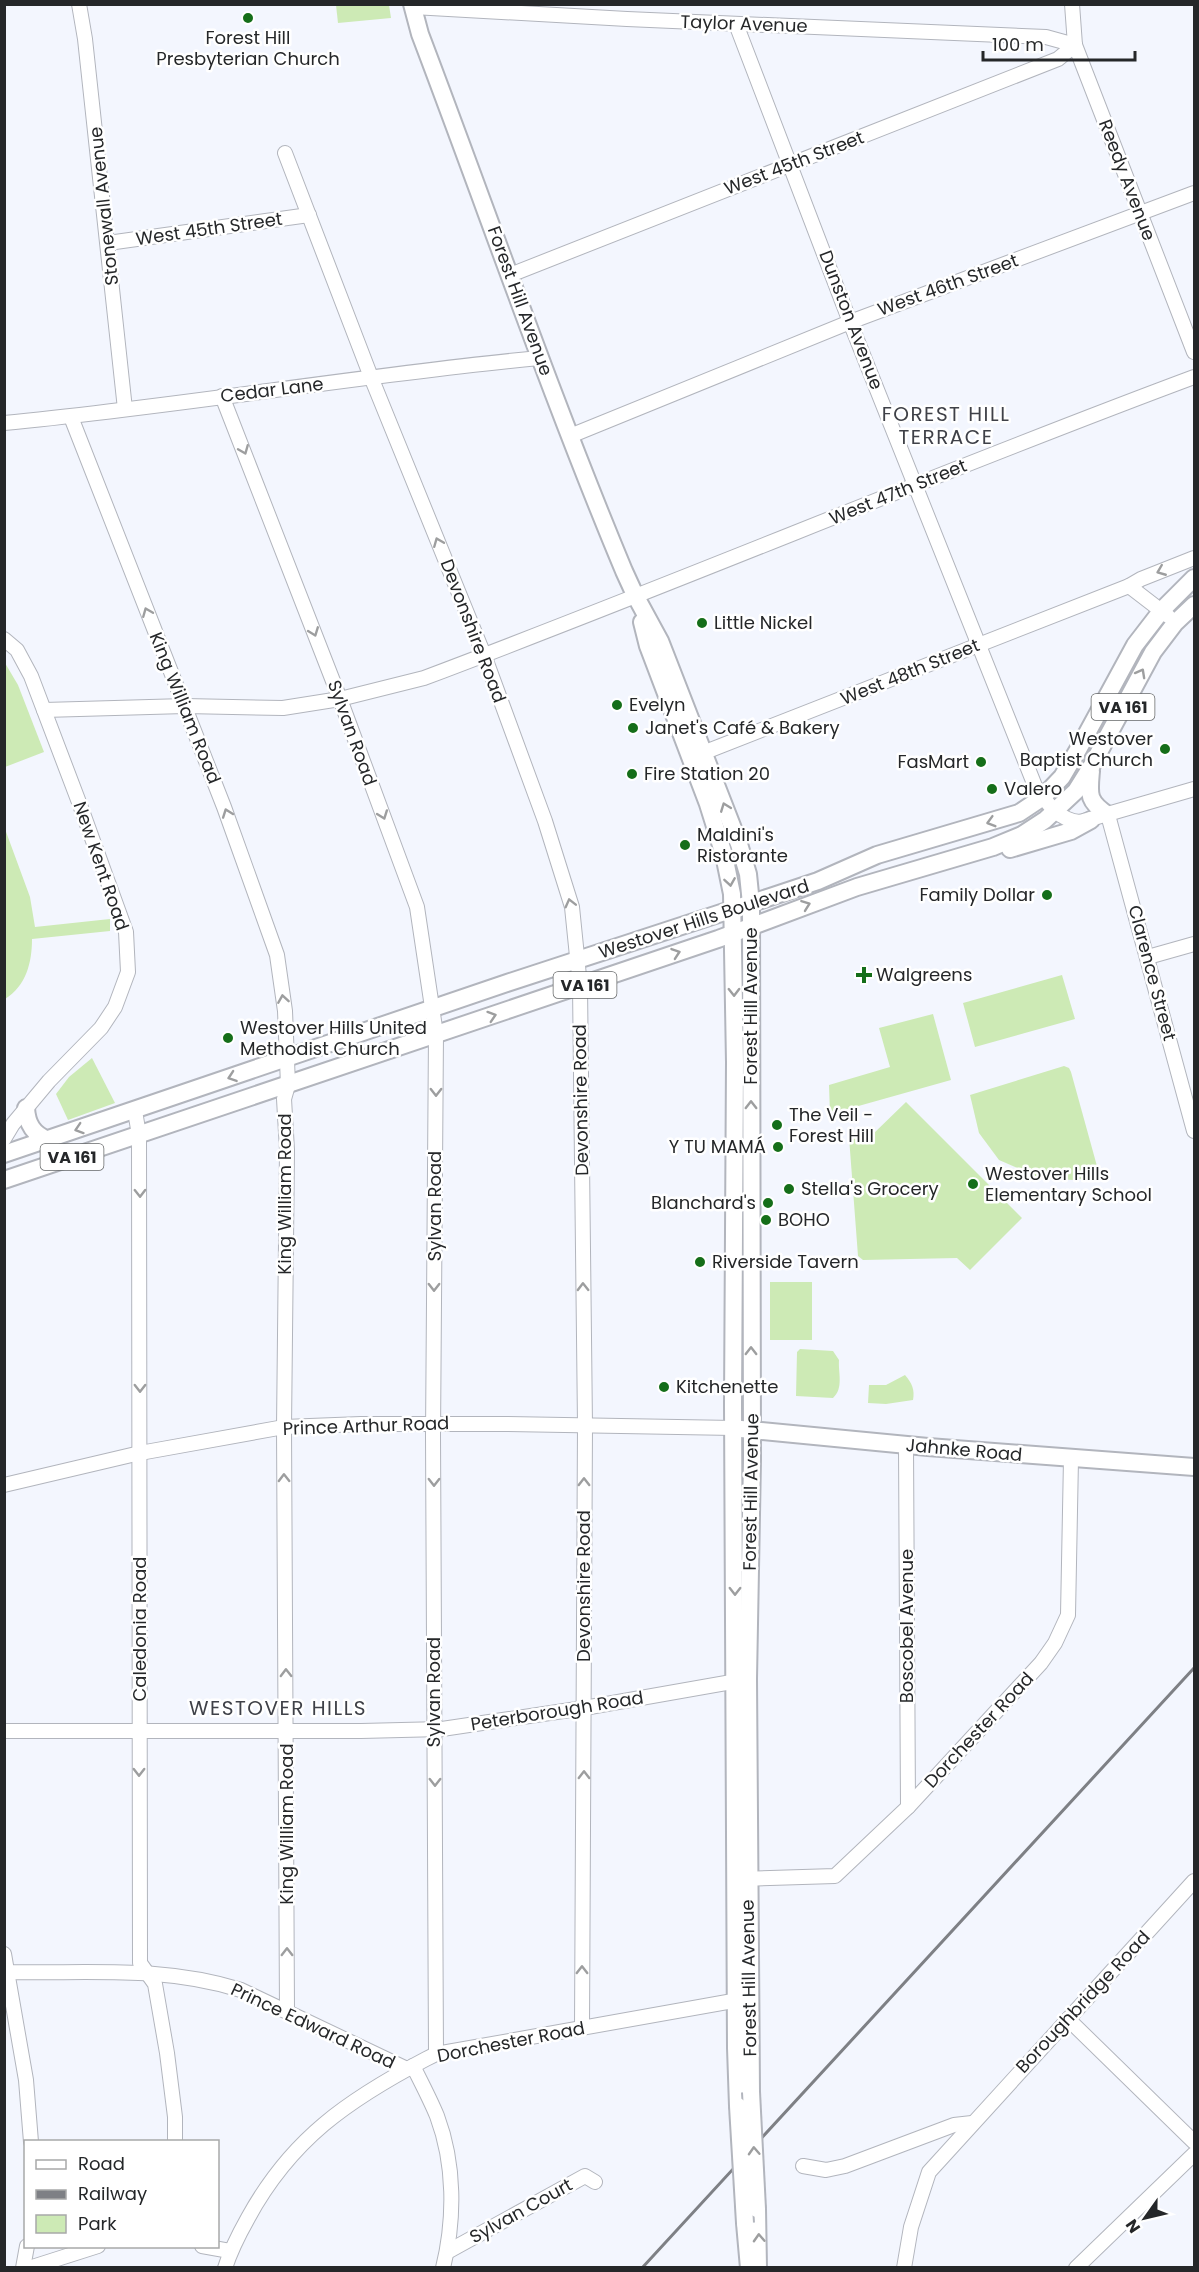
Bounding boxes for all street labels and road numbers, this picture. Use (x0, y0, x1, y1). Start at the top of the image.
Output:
street label: Taylor Avenue (680, 9, 808, 38)
street label: Reedy Avenue (1093, 116, 1162, 244)
street label: West 45th Street (720, 124, 867, 201)
street label: Stonewall Avenue (83, 125, 124, 287)
street label: West 45th Street (134, 206, 284, 251)
street label: Forest Hill Avenue (482, 223, 559, 379)
street label: Dunston Avenue (813, 247, 890, 393)
street label: West 46th Street (874, 248, 1022, 322)
street label: Cedar Lane (219, 371, 325, 408)
street label: West 47th Street (825, 453, 970, 531)
street label: Devonshire Road (435, 555, 512, 706)
street label: King William Road (144, 628, 227, 787)
street label: West 48th Street (837, 632, 983, 711)
street label: Sylvan Road (322, 677, 383, 789)
road number: VA 161 (1092, 694, 1154, 720)
street label: New Kent Road (68, 798, 135, 934)
street label: Westover Hills Boulevard (595, 873, 812, 964)
street label: Clarence Street (1122, 902, 1183, 1043)
street label: Forest Hill Avenue (738, 927, 763, 1085)
road number: VA 161 (554, 972, 616, 998)
street label: Devonshire Road (567, 1024, 594, 1176)
street label: King William Road (272, 1113, 297, 1275)
road number: VA 161 (40, 1144, 104, 1170)
street label: Sylvan Road (422, 1151, 447, 1261)
street label: Prince Arthur Road (282, 1410, 450, 1441)
street label: Forest Hill Avenue (737, 1413, 764, 1571)
street label: Jahnke Road (905, 1432, 1023, 1467)
street label: Devonshire Road (571, 1510, 596, 1662)
street label: Boscobel Avenue (894, 1549, 919, 1703)
street label: Caledonia Road (127, 1556, 152, 1702)
street label: Sylvan Road (421, 1637, 446, 1747)
street label: Dorchester Road (918, 1666, 1039, 1793)
street label: Peterborough Road (469, 1684, 645, 1737)
street label: King William Road (274, 1743, 299, 1905)
street label: Forest Hill Avenue (735, 1899, 762, 2057)
street label: Boroughbridge Road (1010, 1925, 1155, 2078)
street label: Prince Edward Road (227, 1976, 400, 2075)
street label: Dorchester Road (435, 2015, 587, 2068)
street label: Sylvan Court (465, 2172, 577, 2249)

